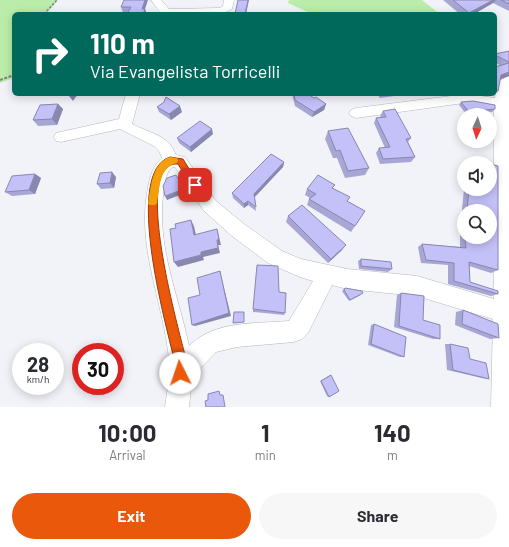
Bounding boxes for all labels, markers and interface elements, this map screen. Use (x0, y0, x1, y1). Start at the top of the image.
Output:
text: 110 m (90, 26, 155, 60)
icon: right (24, 28, 76, 80)
text: Via Evangelista Torricelli (90, 60, 280, 82)
north arrow (457, 108, 497, 148)
map controls (457, 108, 497, 244)
button: sound (457, 156, 497, 196)
pin (178, 168, 212, 202)
icon: arrive (184, 174, 206, 196)
button: search (457, 204, 497, 244)
speed limit sign: 30 (72, 343, 124, 395)
text: 28 (27, 352, 49, 376)
position arrow (159, 352, 201, 394)
text: km/h (27, 373, 49, 385)
text: 10:00 (98, 418, 157, 447)
text: 1 (261, 418, 270, 447)
text: 140 (374, 418, 411, 447)
text: Arrival (109, 447, 146, 463)
text: min (255, 447, 276, 463)
text: m (387, 447, 398, 463)
button: Exit (12, 493, 251, 539)
button: Share (259, 493, 497, 539)

